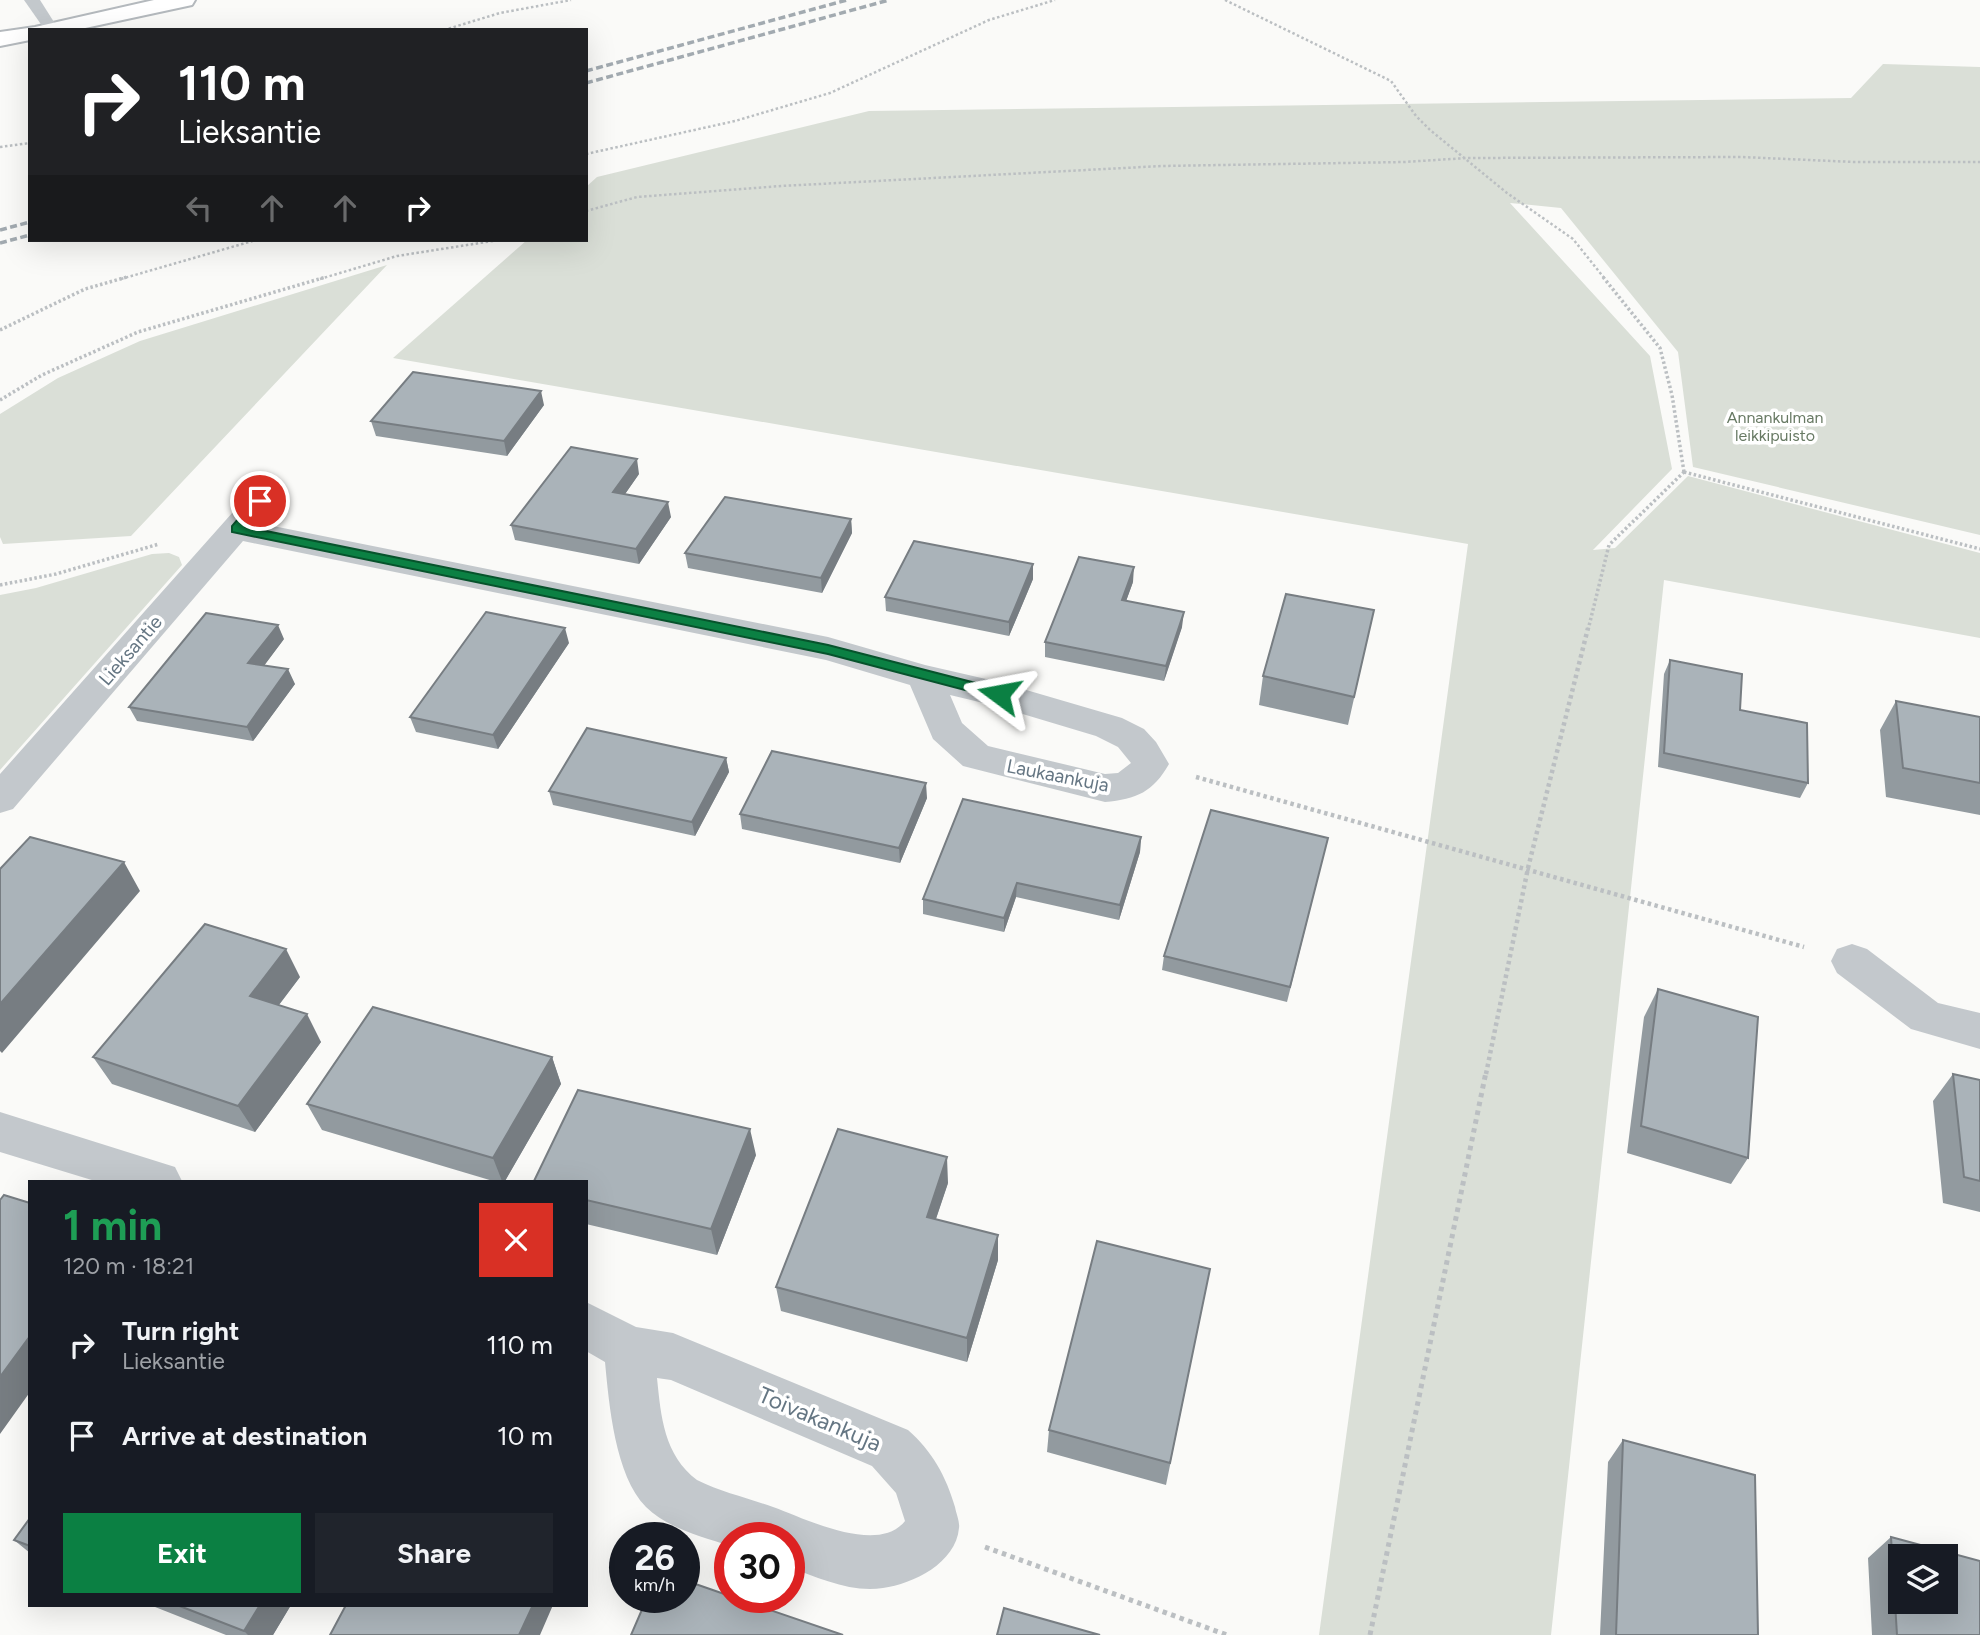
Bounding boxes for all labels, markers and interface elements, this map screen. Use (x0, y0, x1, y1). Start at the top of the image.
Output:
text: 110 m (178, 53, 306, 112)
icon: right (63, 56, 154, 147)
text: Lieksantie (178, 113, 321, 151)
icon: left (180, 189, 218, 227)
icon: ahead (253, 189, 291, 227)
icon: ahead (326, 189, 364, 227)
icon: right (399, 189, 437, 227)
park label: Annankulman leikkipuisto (1727, 408, 1823, 445)
pin (230, 471, 290, 531)
icon: arrive (241, 482, 279, 520)
street label: Lieksantie (94, 611, 167, 690)
position arrow (962, 657, 1036, 731)
street label: Laukaankuja (1005, 754, 1111, 797)
text: 1 min (63, 1200, 162, 1251)
button: close (479, 1203, 553, 1277)
text: 120 m · 18:21 (63, 1252, 194, 1280)
text: Turn right (122, 1315, 239, 1347)
icon: right (63, 1326, 101, 1364)
text: 110 m (486, 1329, 553, 1361)
text: Lieksantie (122, 1347, 225, 1375)
street label: Toivakankuja (754, 1381, 886, 1457)
icon: arrive (63, 1417, 101, 1455)
text: Arrive at destination (122, 1420, 367, 1452)
text: 10 m (497, 1420, 553, 1452)
button: Exit (63, 1513, 301, 1593)
button: Share (315, 1513, 553, 1593)
speed limit sign: 30 (714, 1522, 805, 1613)
text: 26 (634, 1537, 675, 1579)
map controls (1888, 1544, 1958, 1614)
button: layers (1888, 1544, 1958, 1614)
text: km/h (634, 1574, 675, 1596)

